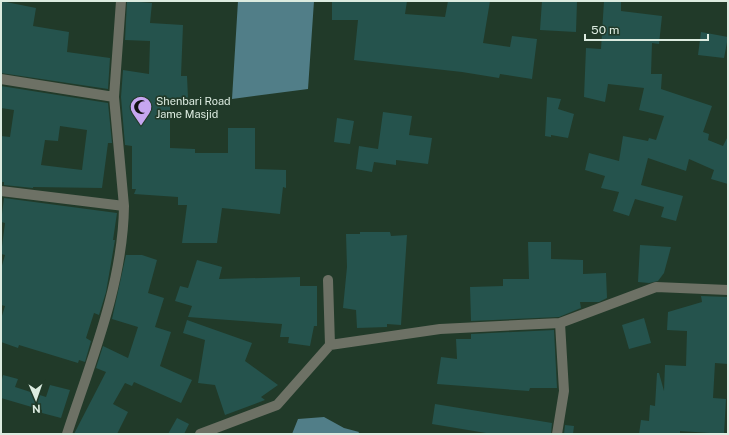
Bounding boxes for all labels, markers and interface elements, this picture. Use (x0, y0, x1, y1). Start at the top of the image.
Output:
scale bar (585, 16, 708, 42)
text: 50 m (591, 23, 619, 37)
mosque icon: Shenbari Road Jame Masjid (128, 94, 154, 127)
place label: Shenbari Road Jame Masjid (156, 95, 231, 120)
north arrow (16, 379, 56, 419)
text: N (32, 403, 41, 415)

